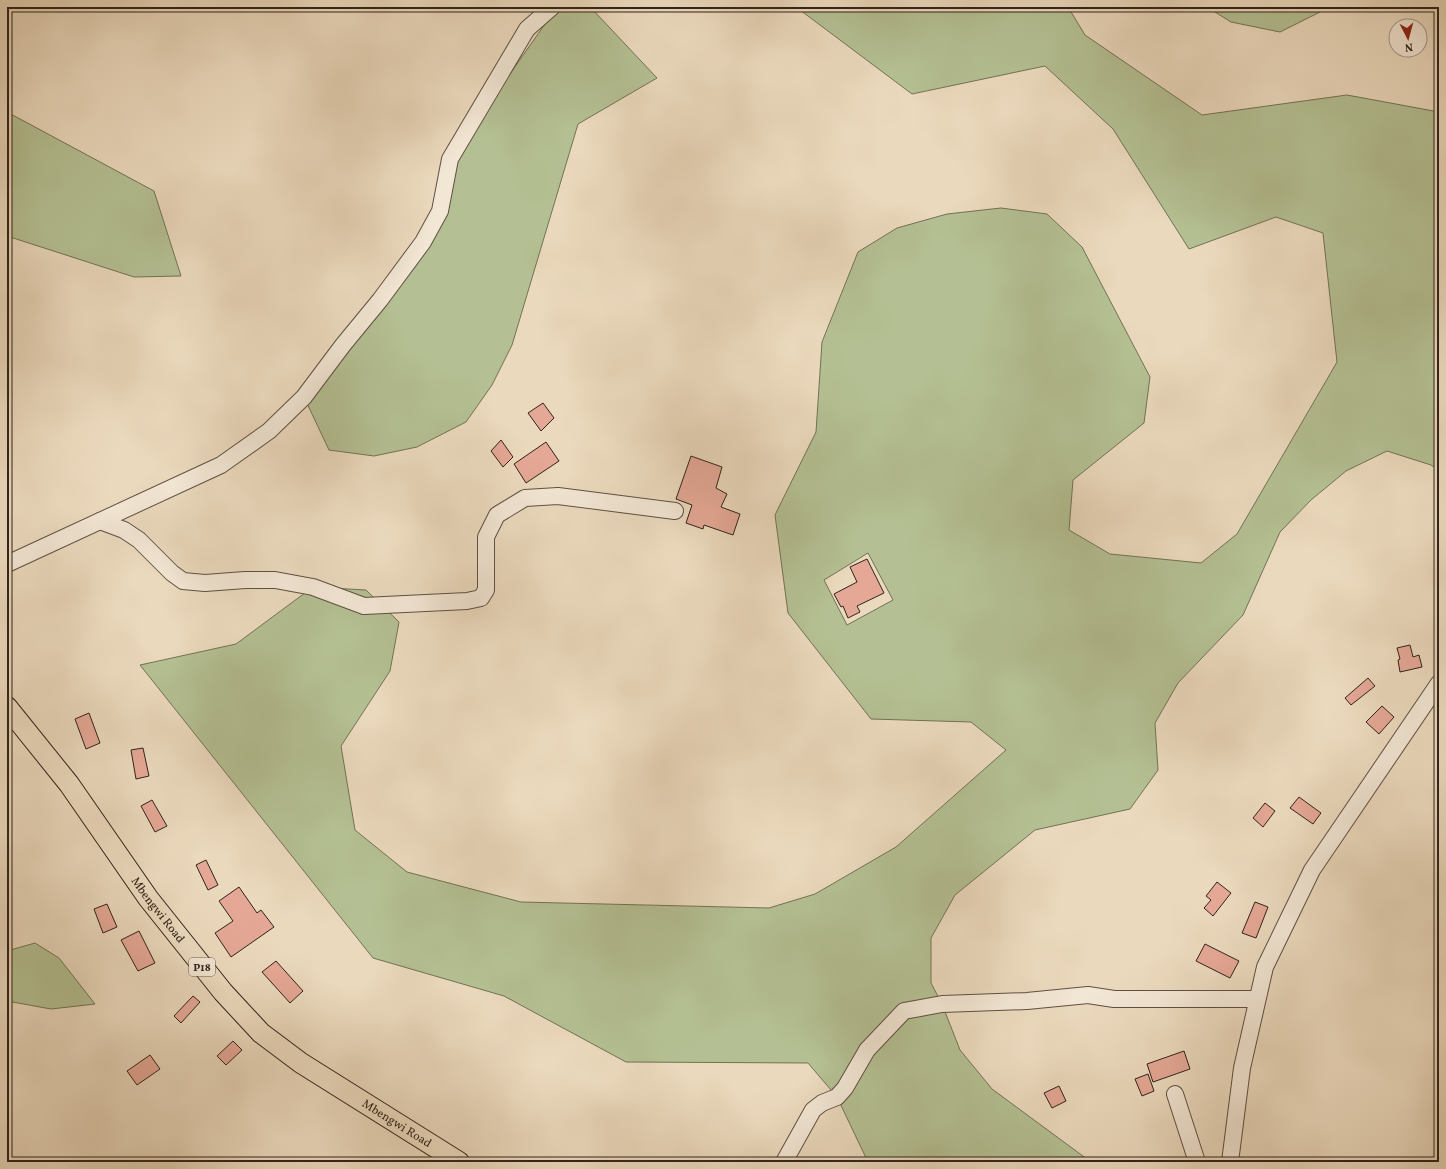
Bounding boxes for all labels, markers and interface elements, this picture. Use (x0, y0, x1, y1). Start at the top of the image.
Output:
north arrow (1388, 18, 1428, 58)
text: N (1404, 39, 1414, 54)
street label: Mbengwi Road (127, 874, 188, 947)
road number: P18 (189, 958, 215, 976)
street label: Mbengwi Road (359, 1096, 434, 1152)

